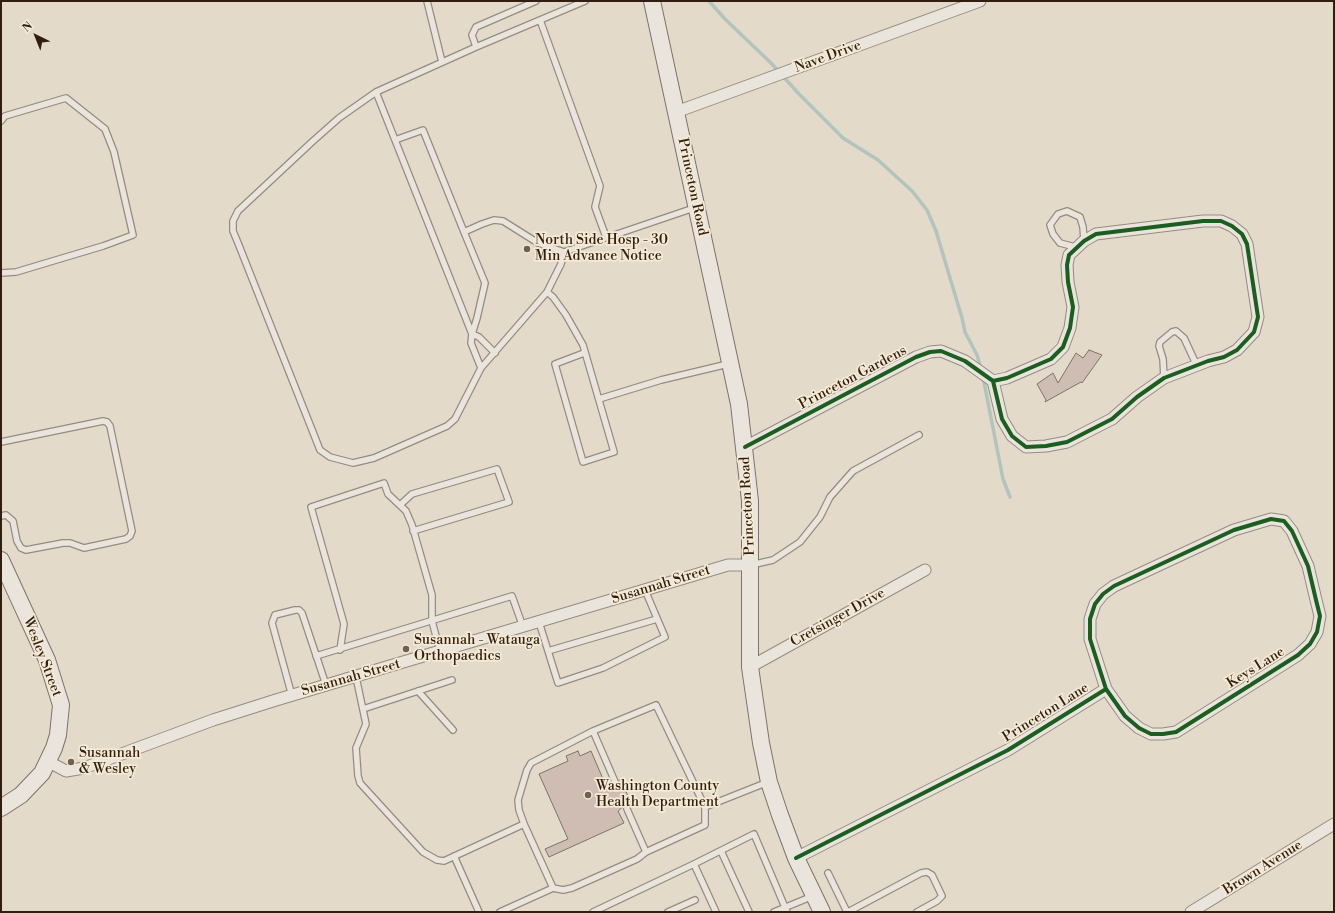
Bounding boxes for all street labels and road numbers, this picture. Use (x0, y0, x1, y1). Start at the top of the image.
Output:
street label: Nave Drive (792, 37, 864, 77)
street label: Princeton Road (673, 137, 711, 237)
street label: Princeton Gardens (796, 342, 910, 414)
street label: Princeton Road (737, 456, 759, 556)
street label: Susannah Street (610, 562, 712, 608)
street label: Cretsinger Drive (788, 585, 888, 651)
street label: Wesley Street (19, 615, 65, 699)
street label: Keys Lane (1224, 644, 1288, 692)
street label: Susannah Street (300, 656, 402, 700)
street label: Princeton Lane (1000, 680, 1092, 746)
street label: Brown Avenue (1220, 837, 1306, 899)

